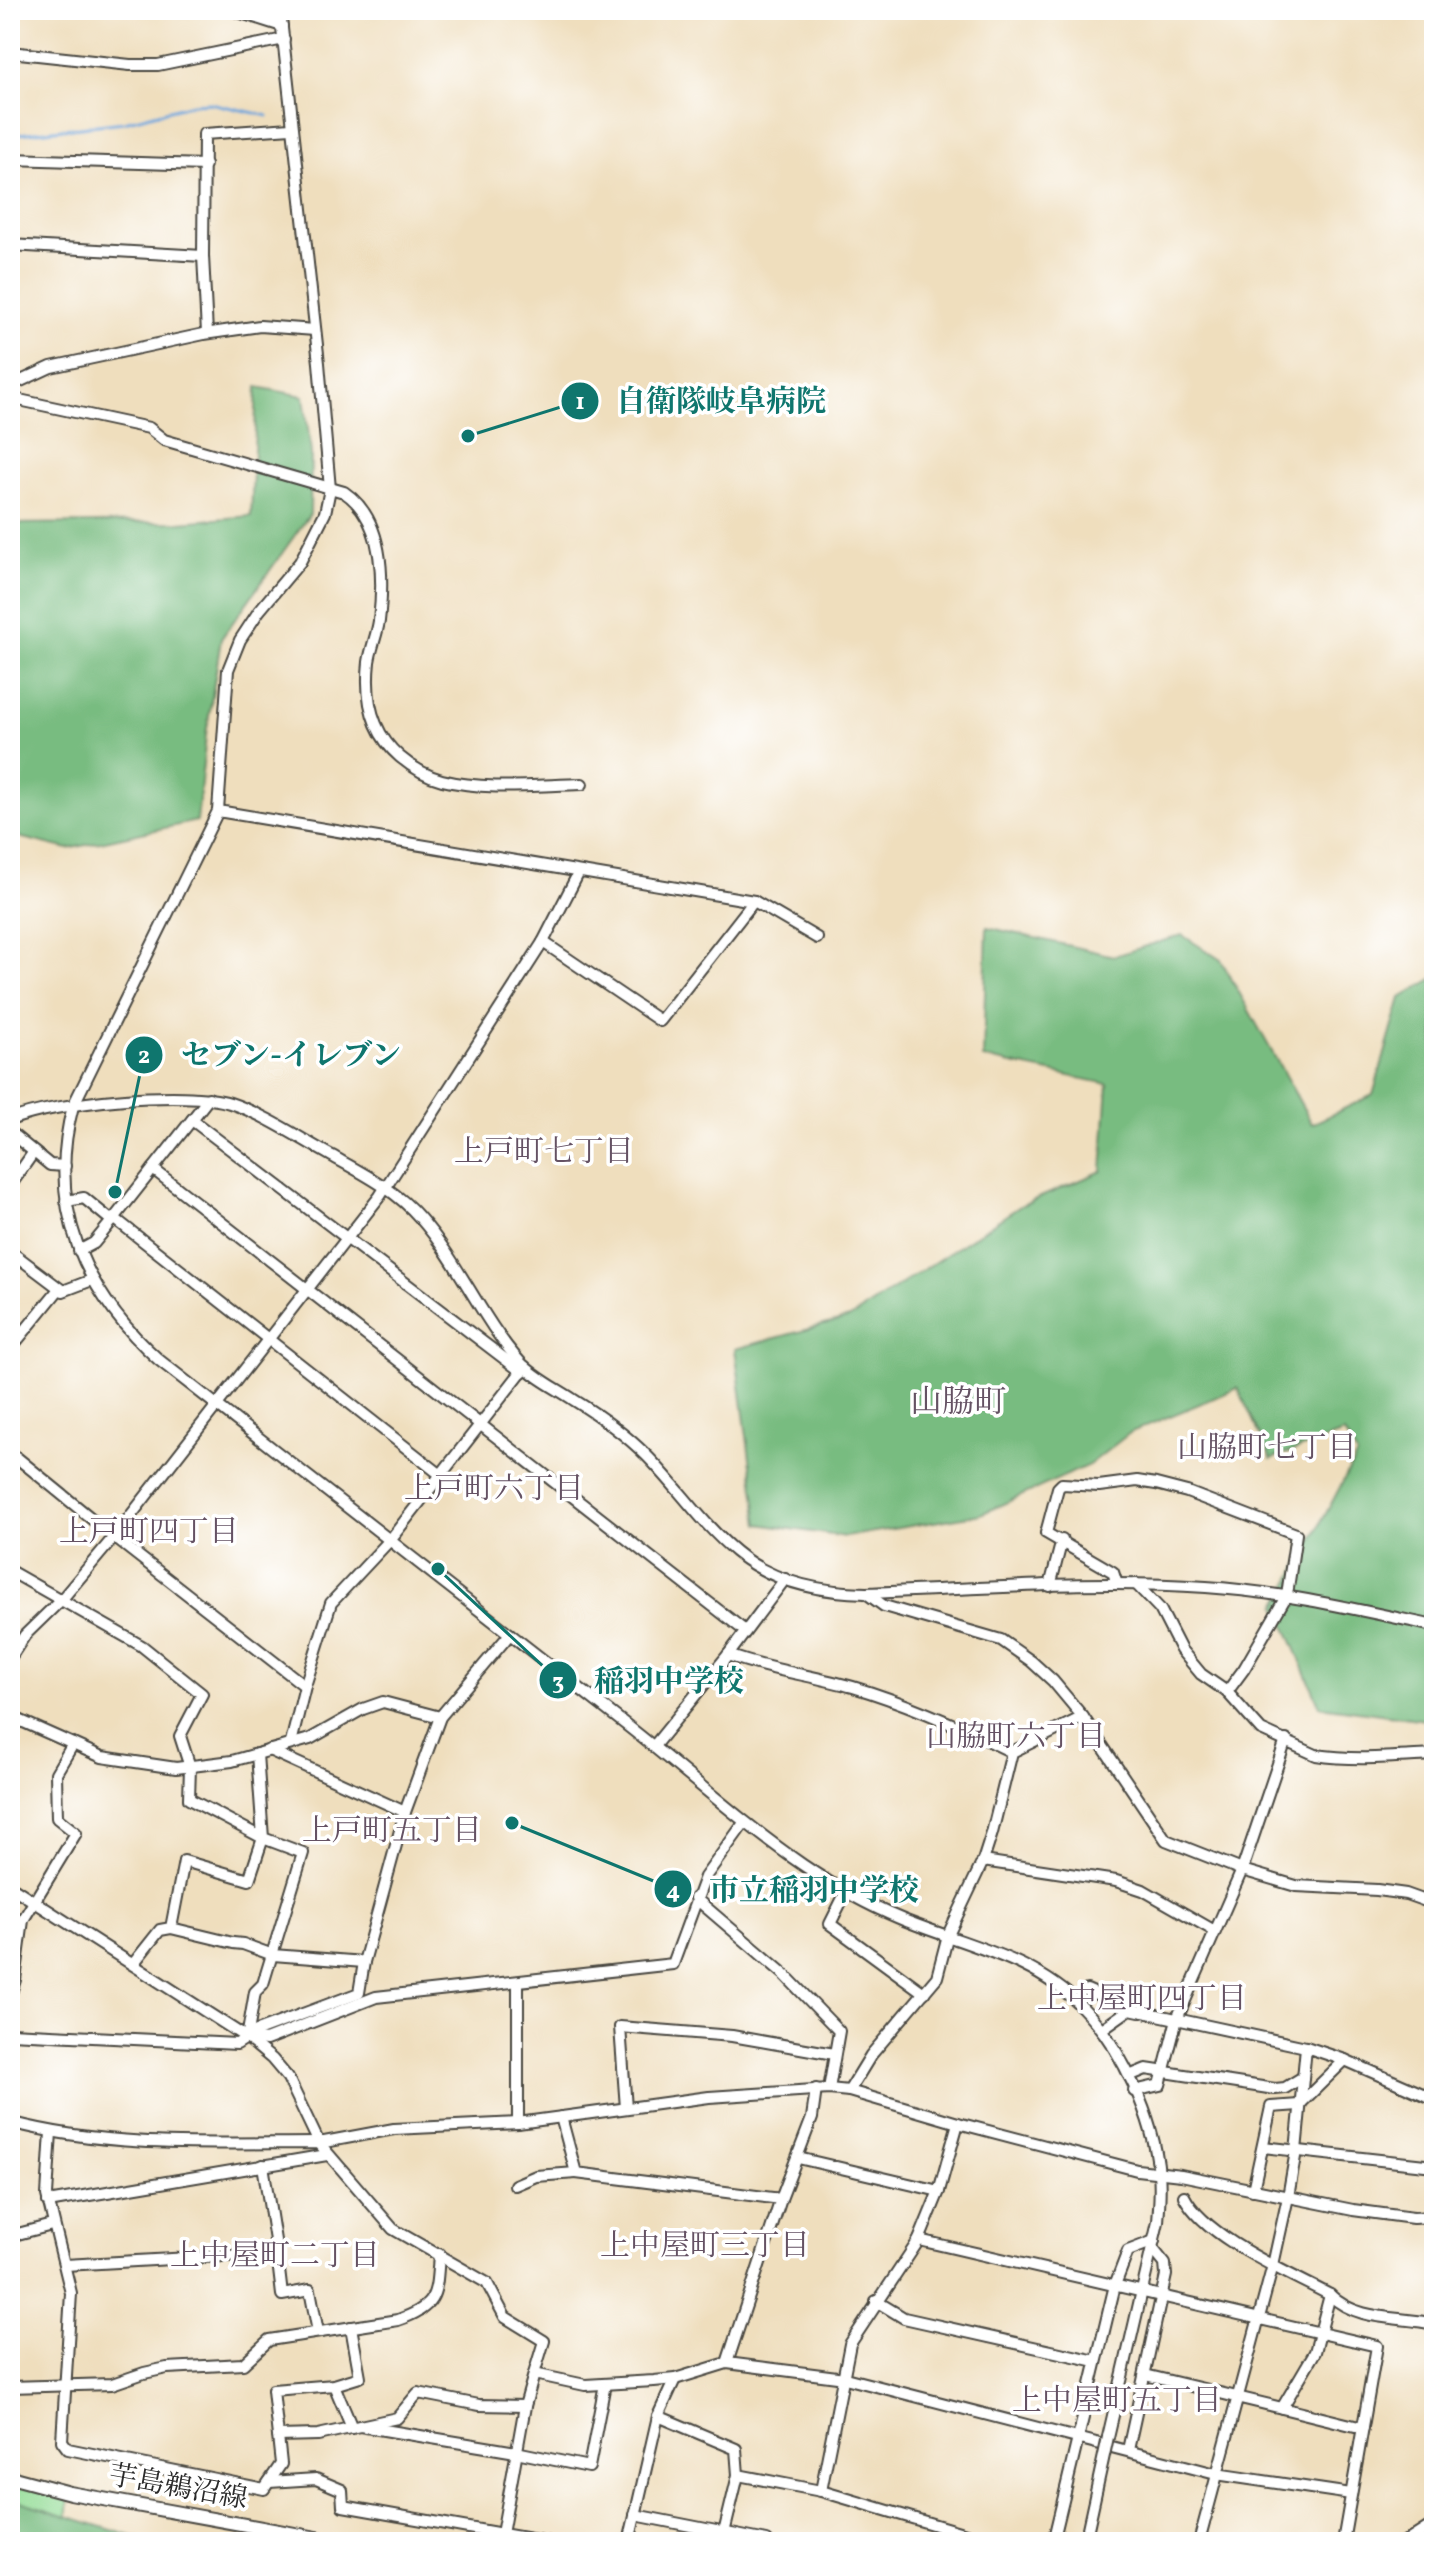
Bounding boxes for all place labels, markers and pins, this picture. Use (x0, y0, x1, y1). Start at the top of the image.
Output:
callout: 自衛隊岐阜病院 (560, 374, 842, 428)
callout: セブン-イレブン (124, 1028, 419, 1082)
callout: 稲羽中学校 (538, 1653, 760, 1707)
callout: 市立稲羽中学校 (653, 1862, 935, 1916)

